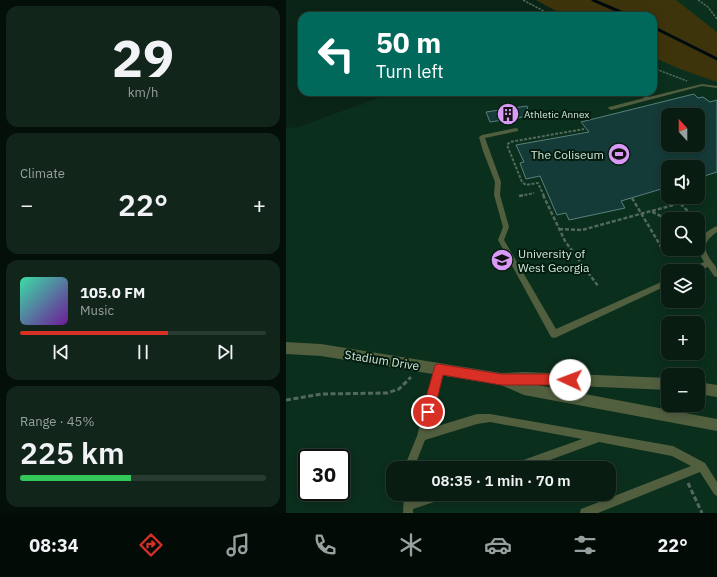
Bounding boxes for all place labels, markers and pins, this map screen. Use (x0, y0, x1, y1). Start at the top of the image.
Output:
building icon: Athletic Annex (495, 101, 521, 127)
place label: Athletic Annex (524, 108, 589, 121)
sports icon: The Coliseum (606, 141, 632, 167)
place label: The Coliseum (531, 147, 604, 162)
place label: University of West Georgia (518, 246, 590, 275)
school or university icon: University of West Georgia (489, 247, 515, 273)
pin (411, 395, 445, 429)

